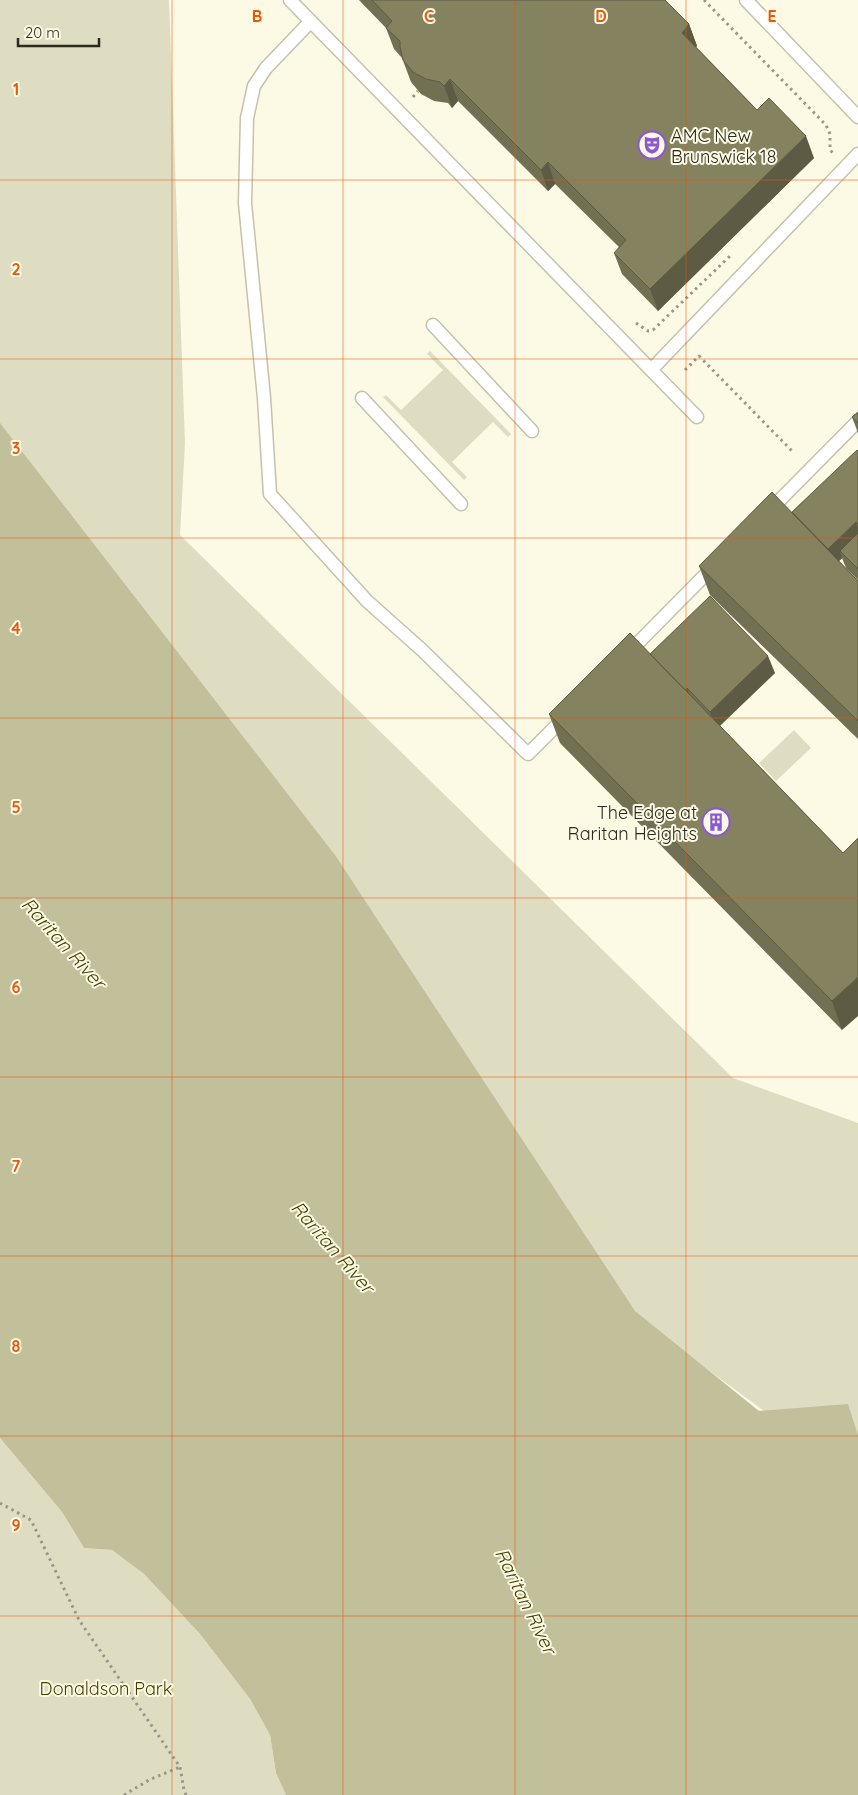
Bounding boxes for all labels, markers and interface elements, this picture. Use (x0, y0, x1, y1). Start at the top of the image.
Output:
text: B (252, 6, 262, 26)
text: C (424, 6, 434, 26)
text: D (595, 6, 607, 26)
text: E (767, 6, 777, 26)
scale bar (18, 15, 99, 47)
text: 20 m (25, 23, 60, 42)
text: 1 (13, 79, 19, 99)
place label: AMC New Brunswick 18 (671, 124, 776, 168)
theatre icon: AMC New Brunswick 18 (637, 130, 667, 160)
text: 2 (11, 259, 21, 279)
text: 3 (12, 438, 20, 458)
text: 4 (11, 618, 21, 638)
text: 5 (11, 797, 21, 817)
place label: The Edge at Raritan Heights (568, 801, 697, 845)
building icon: The Edge at Raritan Heights (701, 807, 731, 837)
water label: Raritan River (17, 892, 113, 996)
text: 6 (12, 977, 21, 997)
text: 7 (12, 1156, 21, 1176)
water label: Raritan River (286, 1196, 381, 1300)
text: 8 (12, 1336, 21, 1356)
text: 9 (11, 1515, 21, 1535)
water label: Raritan River (490, 1544, 563, 1660)
park label: Donaldson Park (40, 1677, 172, 1700)

